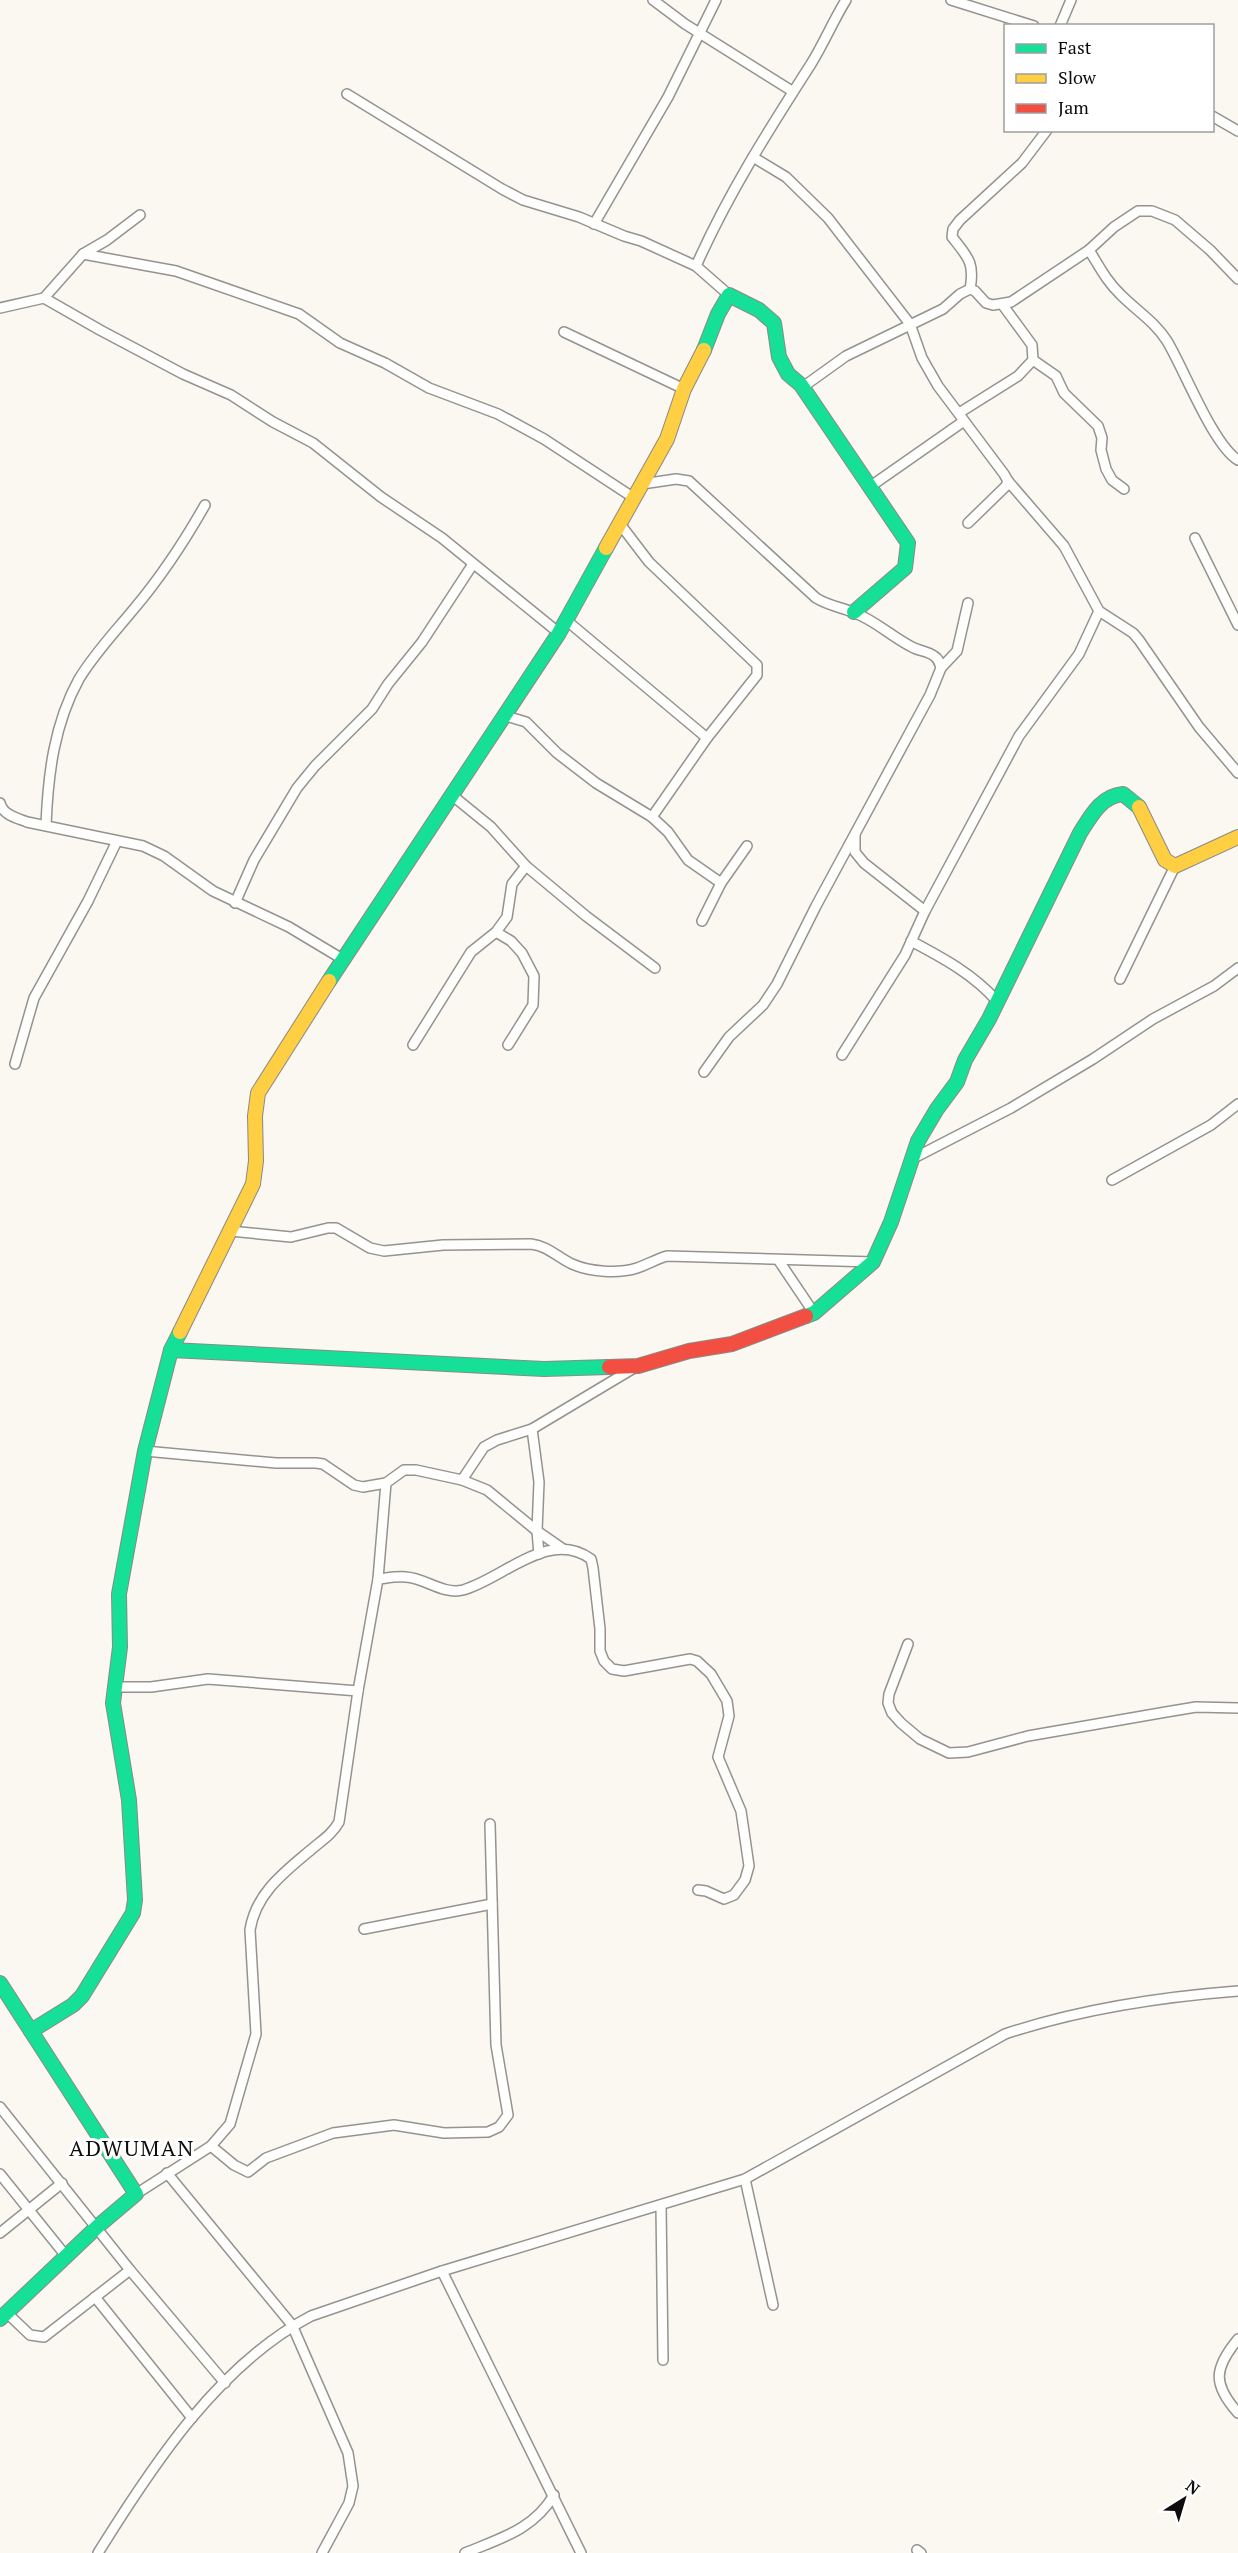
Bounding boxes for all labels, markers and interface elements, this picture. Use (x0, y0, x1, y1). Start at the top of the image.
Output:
legend (1004, 24, 1214, 132)
text: Fast (1058, 35, 1092, 59)
text: Slow (1058, 65, 1097, 89)
text: Jam (1058, 95, 1089, 119)
district label: ADWUMAN (69, 2133, 195, 2162)
north arrow (1154, 2469, 1214, 2529)
text: N (1182, 2475, 1204, 2499)

